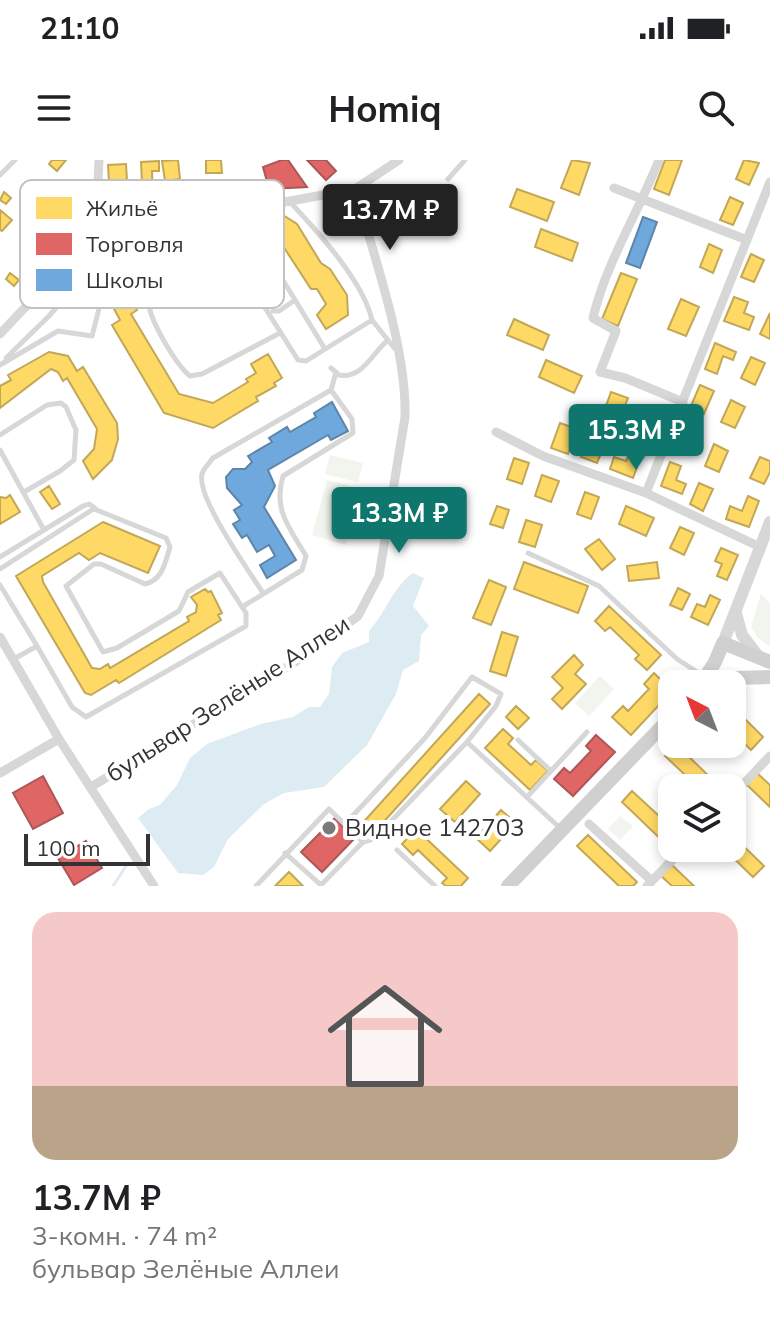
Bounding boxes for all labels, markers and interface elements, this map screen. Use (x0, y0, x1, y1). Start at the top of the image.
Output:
text: 21:10 (40, 9, 119, 47)
icon: menu (32, 86, 76, 130)
text: Homiq (328, 86, 442, 131)
icon: search (694, 86, 738, 130)
legend (20, 180, 284, 308)
pin: 13.7M ₽ (316, 184, 464, 252)
text: 13.7M ₽ (341, 193, 439, 226)
text: Жильё (86, 194, 158, 222)
text: Торговля (86, 230, 184, 258)
text: Школы (86, 266, 163, 294)
pin: 15.3M ₽ (562, 404, 710, 472)
text: 15.3M ₽ (587, 413, 685, 446)
pin: 13.3M ₽ (325, 487, 473, 555)
text: 13.3M ₽ (350, 496, 448, 529)
street label: бульвар Зелёные Аллеи (100, 608, 355, 788)
north arrow (658, 670, 746, 758)
map controls (658, 670, 746, 862)
button: layers (658, 774, 746, 862)
place label: Видное 142703 (345, 812, 524, 842)
marker: Видное 142703 (320, 819, 338, 837)
scale bar (24, 830, 150, 866)
text: 100 m (36, 834, 101, 862)
icon: home (313, 964, 457, 1108)
text: 13.7M ₽ (32, 1176, 161, 1219)
text: 3-комн. · 74 m² (32, 1219, 217, 1252)
text: бульвар Зелёные Аллеи (32, 1252, 339, 1285)

